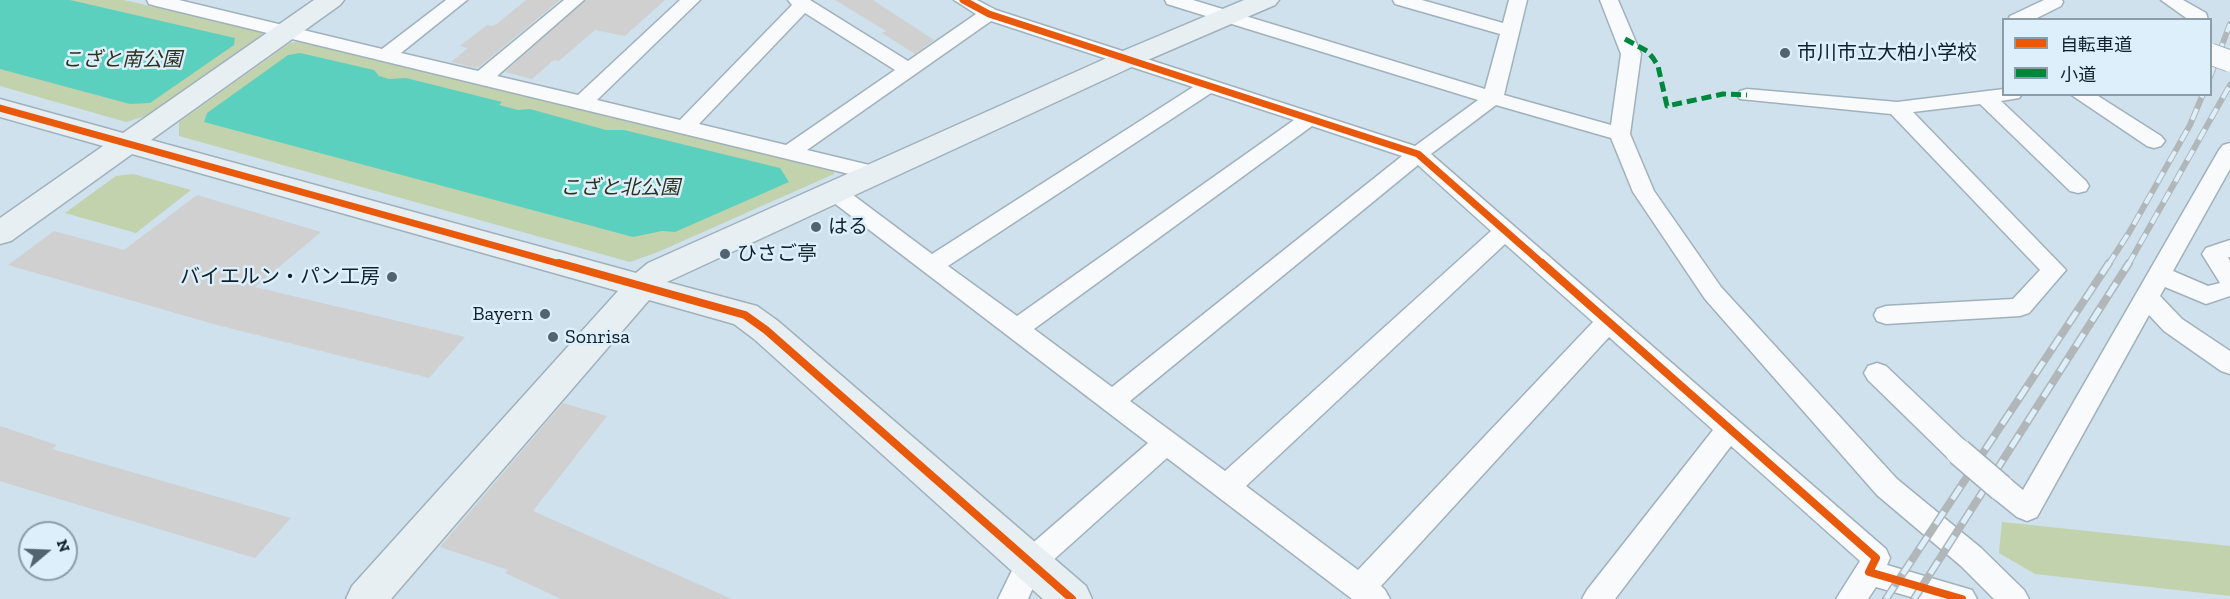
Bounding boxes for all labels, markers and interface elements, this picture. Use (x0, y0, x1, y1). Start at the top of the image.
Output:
legend (2002, 18, 2212, 96)
text: 自転車道 (2060, 34, 2132, 56)
place label: 市川市立大柏小学校 (1797, 41, 1977, 65)
marker: 市川市立大柏小学校 (1778, 46, 1792, 60)
park label: こざと南公園 (62, 48, 182, 72)
text: 小道 (2060, 64, 2096, 86)
park label: こざと北公園 (560, 176, 680, 200)
place label: はる (828, 215, 868, 239)
marker: はる (809, 220, 823, 234)
place label: ひさご亭 (737, 242, 817, 266)
marker: ひさご亭 (718, 247, 732, 261)
place label: バイエルン・パン工房 (180, 265, 380, 289)
marker: バイエルン・パン工房 (385, 270, 399, 284)
place label: Bayern (472, 302, 533, 326)
marker: Bayern (538, 307, 552, 321)
place label: Sonrisa (565, 325, 630, 349)
marker: Sonrisa (546, 330, 560, 344)
north arrow (18, 521, 78, 581)
text: N (53, 537, 75, 554)

